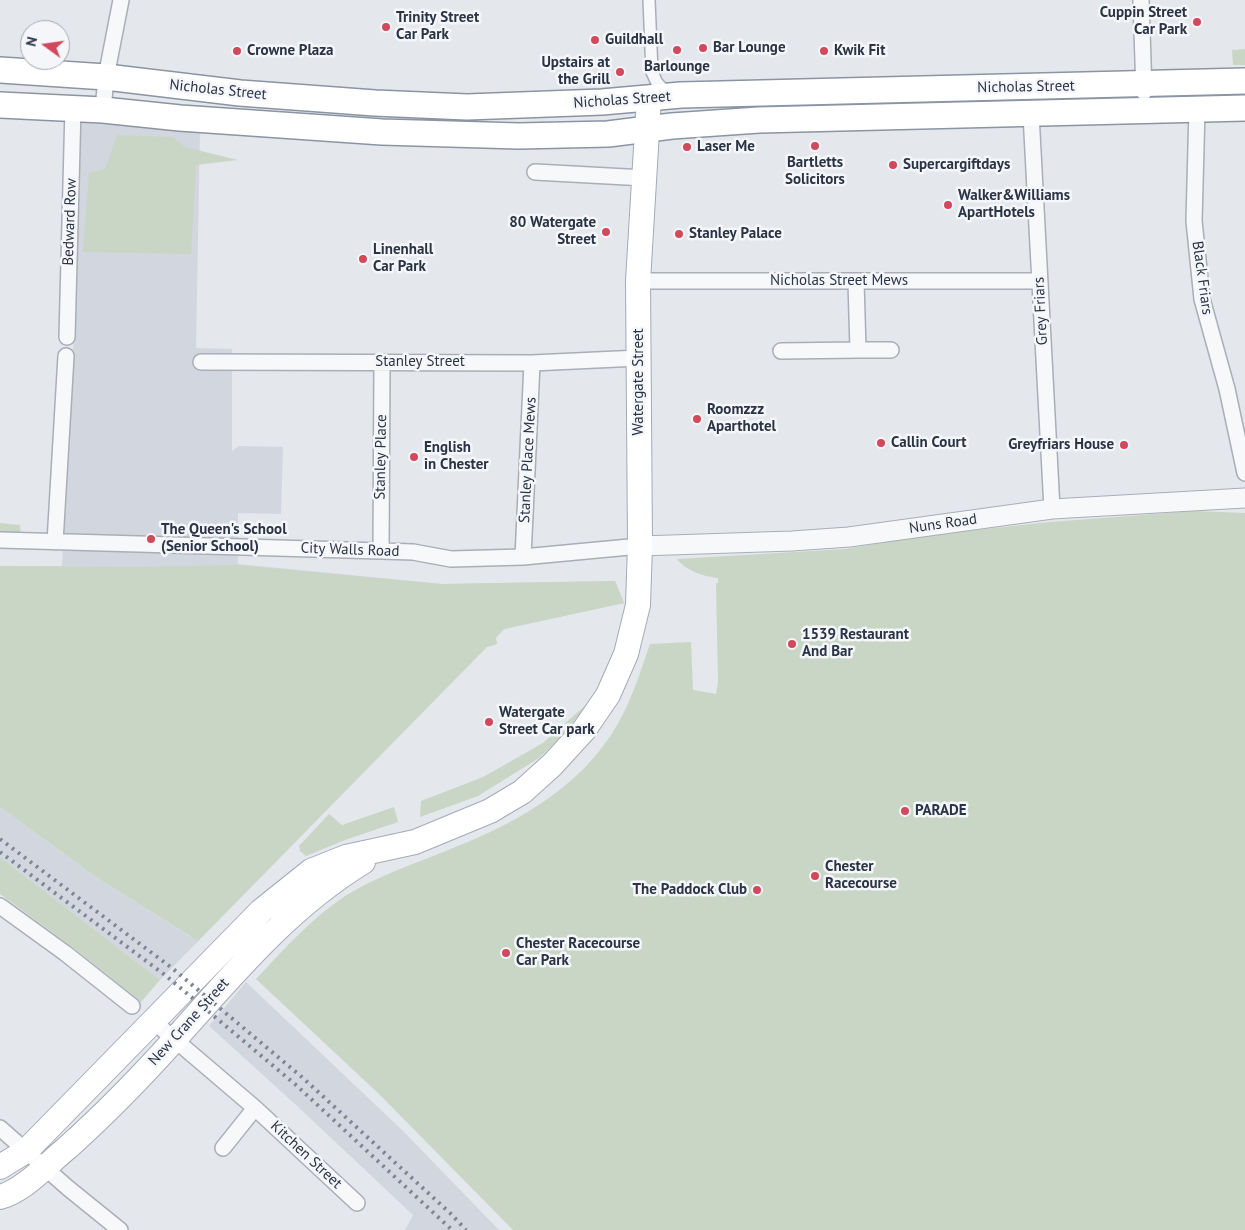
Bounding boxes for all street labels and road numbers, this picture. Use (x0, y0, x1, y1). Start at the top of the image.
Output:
street label: Nicholas Street (169, 76, 267, 104)
street label: Nicholas Street (977, 77, 1075, 97)
street label: Nicholas Street (573, 88, 671, 112)
street label: Bedward Row (59, 178, 81, 266)
street label: Black Friars (1188, 240, 1216, 316)
street label: Nicholas Street Mews (770, 272, 908, 290)
street label: Grey Friars (1030, 276, 1052, 346)
street label: Watergate Street (630, 328, 648, 436)
street label: Stanley Street (375, 353, 465, 371)
street label: Stanley Place Mews (516, 396, 540, 524)
street label: Stanley Place (371, 414, 391, 500)
street label: Nuns Road (908, 510, 978, 538)
street label: City Walls Road (300, 539, 400, 561)
street label: New Crane Street (145, 975, 233, 1069)
street label: Kitchen Street (267, 1117, 345, 1193)

